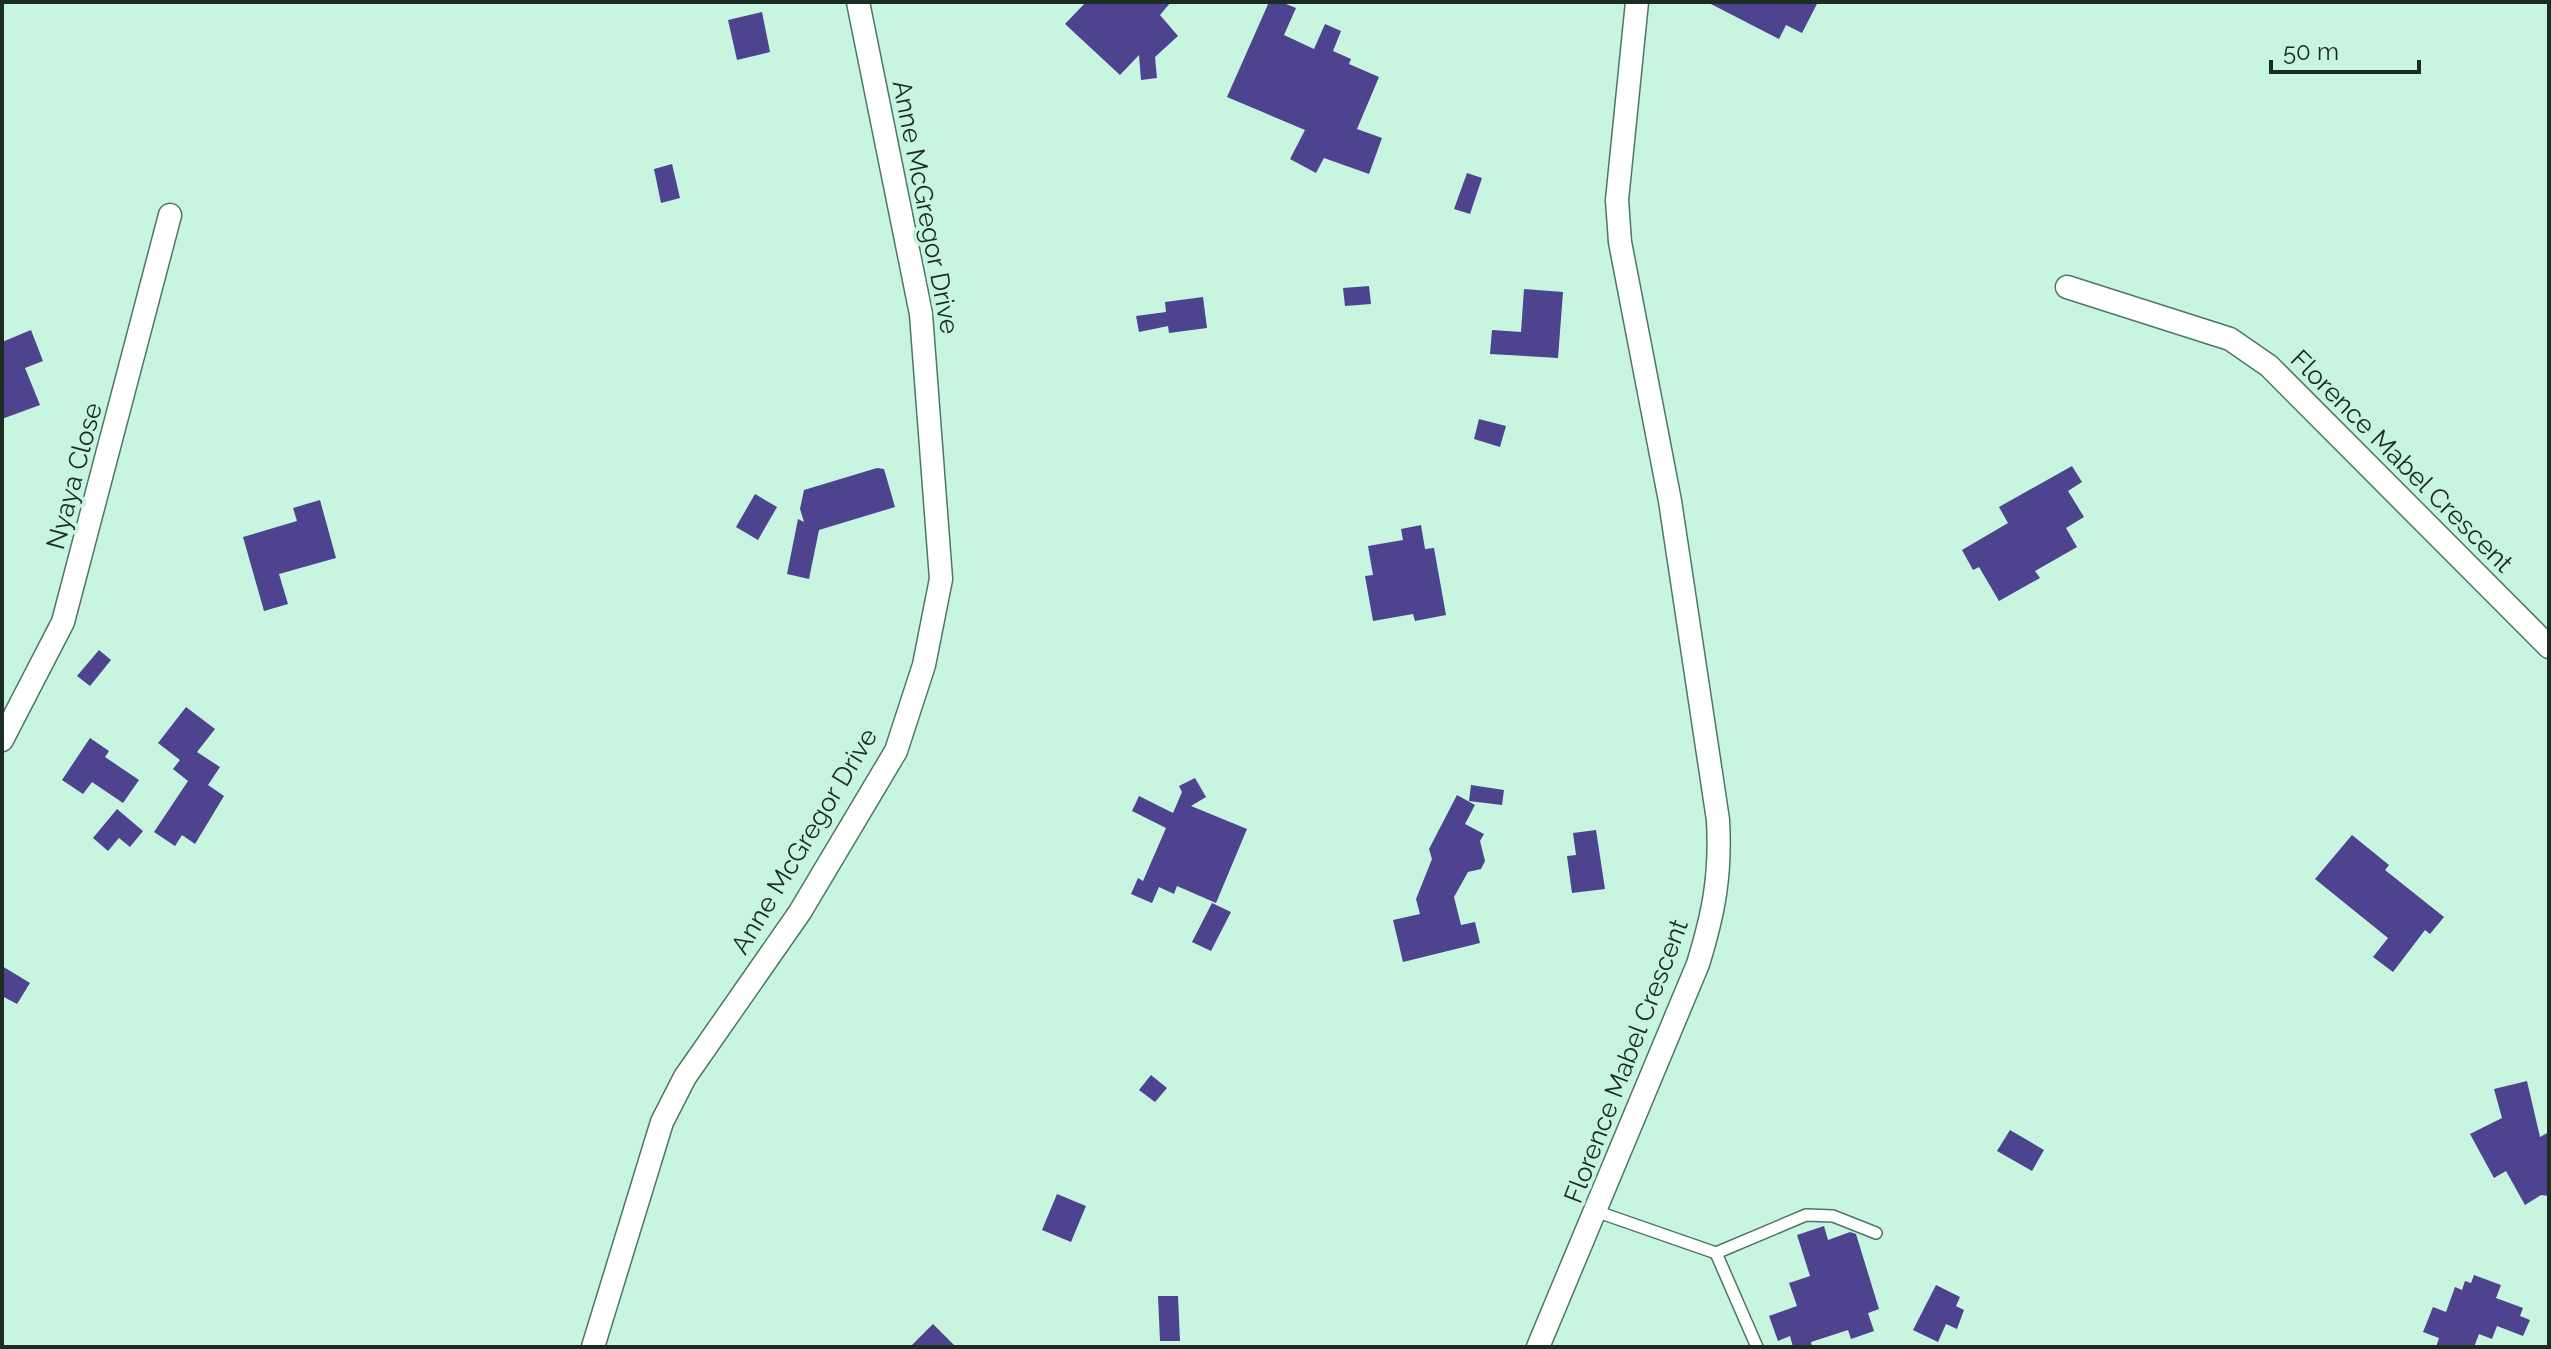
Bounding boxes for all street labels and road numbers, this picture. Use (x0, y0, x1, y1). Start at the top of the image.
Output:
street label: Anne McGregor Drive (887, 78, 965, 336)
street label: Florence Mabel Crescent (2285, 344, 2519, 578)
street label: Nyaya Close (40, 400, 108, 552)
street label: Anne McGregor Drive (725, 723, 883, 959)
street label: Florence Mabel Crescent (1558, 915, 1694, 1207)

